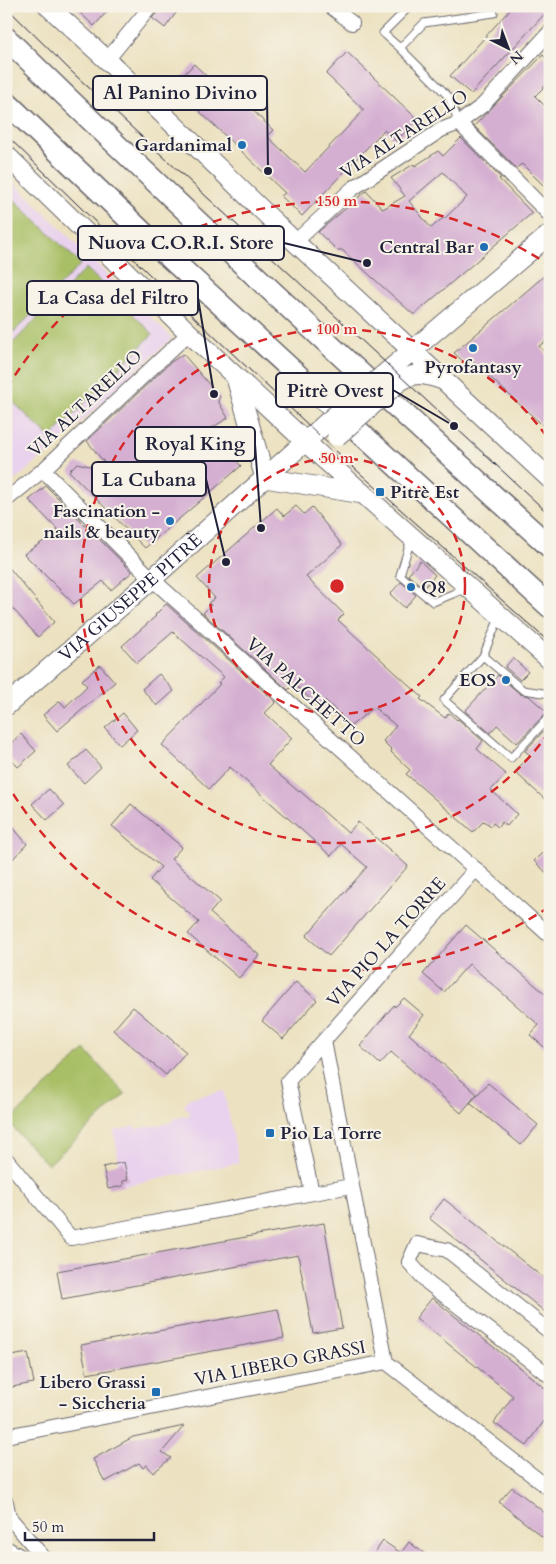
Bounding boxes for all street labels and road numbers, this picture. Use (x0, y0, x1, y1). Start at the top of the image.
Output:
street label: VIA ALTARELLO (336, 84, 473, 185)
street label: VIA ALTARELLO (23, 344, 148, 463)
street label: VIA GIUSEPPE PITRÈ (54, 528, 208, 668)
street label: VIA PALCHETTO (240, 632, 371, 753)
street label: VIA PIO LA TORRE (321, 872, 452, 1013)
street label: VIA LIBERO GRASSI (192, 1335, 368, 1392)

